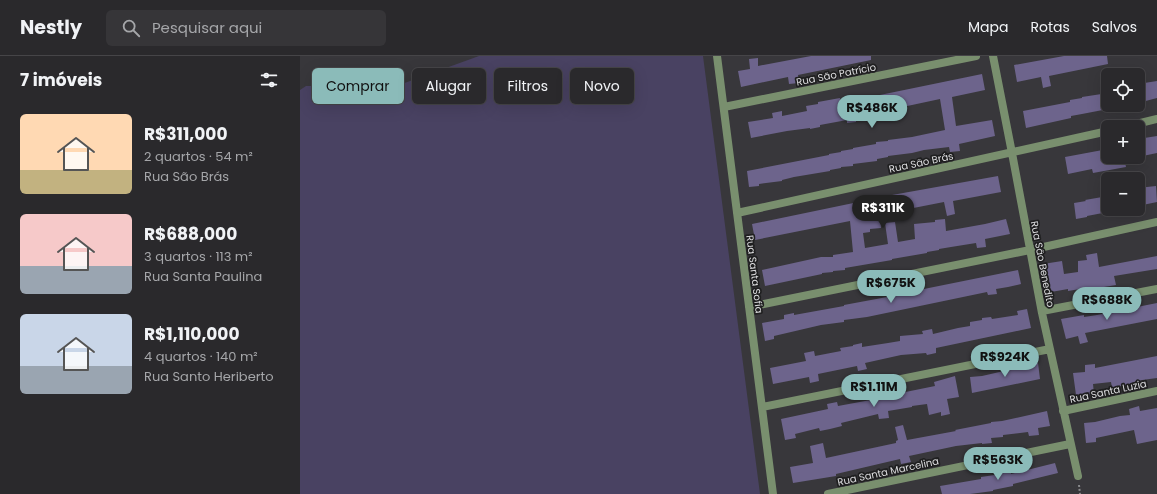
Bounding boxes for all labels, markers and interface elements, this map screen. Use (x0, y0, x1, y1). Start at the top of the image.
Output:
search box (106, 10, 386, 46)
text: Nestly (20, 14, 82, 41)
icon: search (120, 17, 142, 39)
text: Pesquisar aqui (152, 17, 262, 38)
text: Mapa (968, 17, 1008, 37)
text: Rotas (1030, 17, 1070, 37)
text: Salvos (1092, 17, 1137, 37)
street label: Rua São Patrício (795, 59, 877, 90)
text: 7 imóveis (20, 68, 102, 92)
chip: Comprar (312, 68, 404, 104)
chip: Alugar (412, 68, 486, 104)
chip: Filtros (494, 68, 562, 104)
chip: Novo (570, 68, 634, 104)
map controls (1101, 68, 1145, 216)
button: locate (1101, 68, 1145, 112)
icon: filters (258, 69, 280, 91)
pin: R$486K (839, 95, 905, 129)
text: R$486K (846, 98, 898, 117)
button: + (1101, 120, 1145, 164)
text: R$311,000 (144, 122, 227, 146)
icon: home (52, 130, 100, 178)
text: 2 quartos · 54 m² (144, 147, 253, 166)
street label: Rua São Brás (888, 148, 955, 177)
text: Rua São Brás (144, 167, 229, 186)
button: − (1101, 172, 1145, 216)
pin: R$311K (850, 195, 916, 229)
text: R$311K (861, 198, 905, 217)
street label: Rua São Benedito (1027, 220, 1058, 309)
text: R$688,000 (144, 222, 237, 246)
icon: home (52, 230, 100, 278)
street label: Rua Santa Sofia (742, 234, 767, 314)
text: 3 quartos · 113 m² (144, 247, 253, 266)
text: Rua Santa Paulina (144, 267, 262, 286)
pin: R$675K (858, 270, 924, 304)
text: R$675K (866, 273, 916, 292)
pin: R$688K (1074, 287, 1140, 321)
text: R$688K (1081, 290, 1133, 309)
text: R$1,110,000 (144, 322, 240, 346)
icon: home (52, 330, 100, 378)
pin: R$924K (972, 344, 1038, 378)
text: 4 quartos · 140 m² (144, 347, 258, 366)
text: R$924K (980, 347, 1030, 366)
text: Rua Santo Heriberto (144, 367, 274, 386)
pin: R$1.11M (837, 374, 911, 408)
street label: Rua Santa Luzia (1068, 376, 1148, 407)
text: R$1.11M (850, 377, 898, 396)
pin: R$563K (965, 447, 1031, 481)
text: R$563K (973, 450, 1023, 469)
street label: Rua Santa Marcelina (836, 453, 940, 490)

